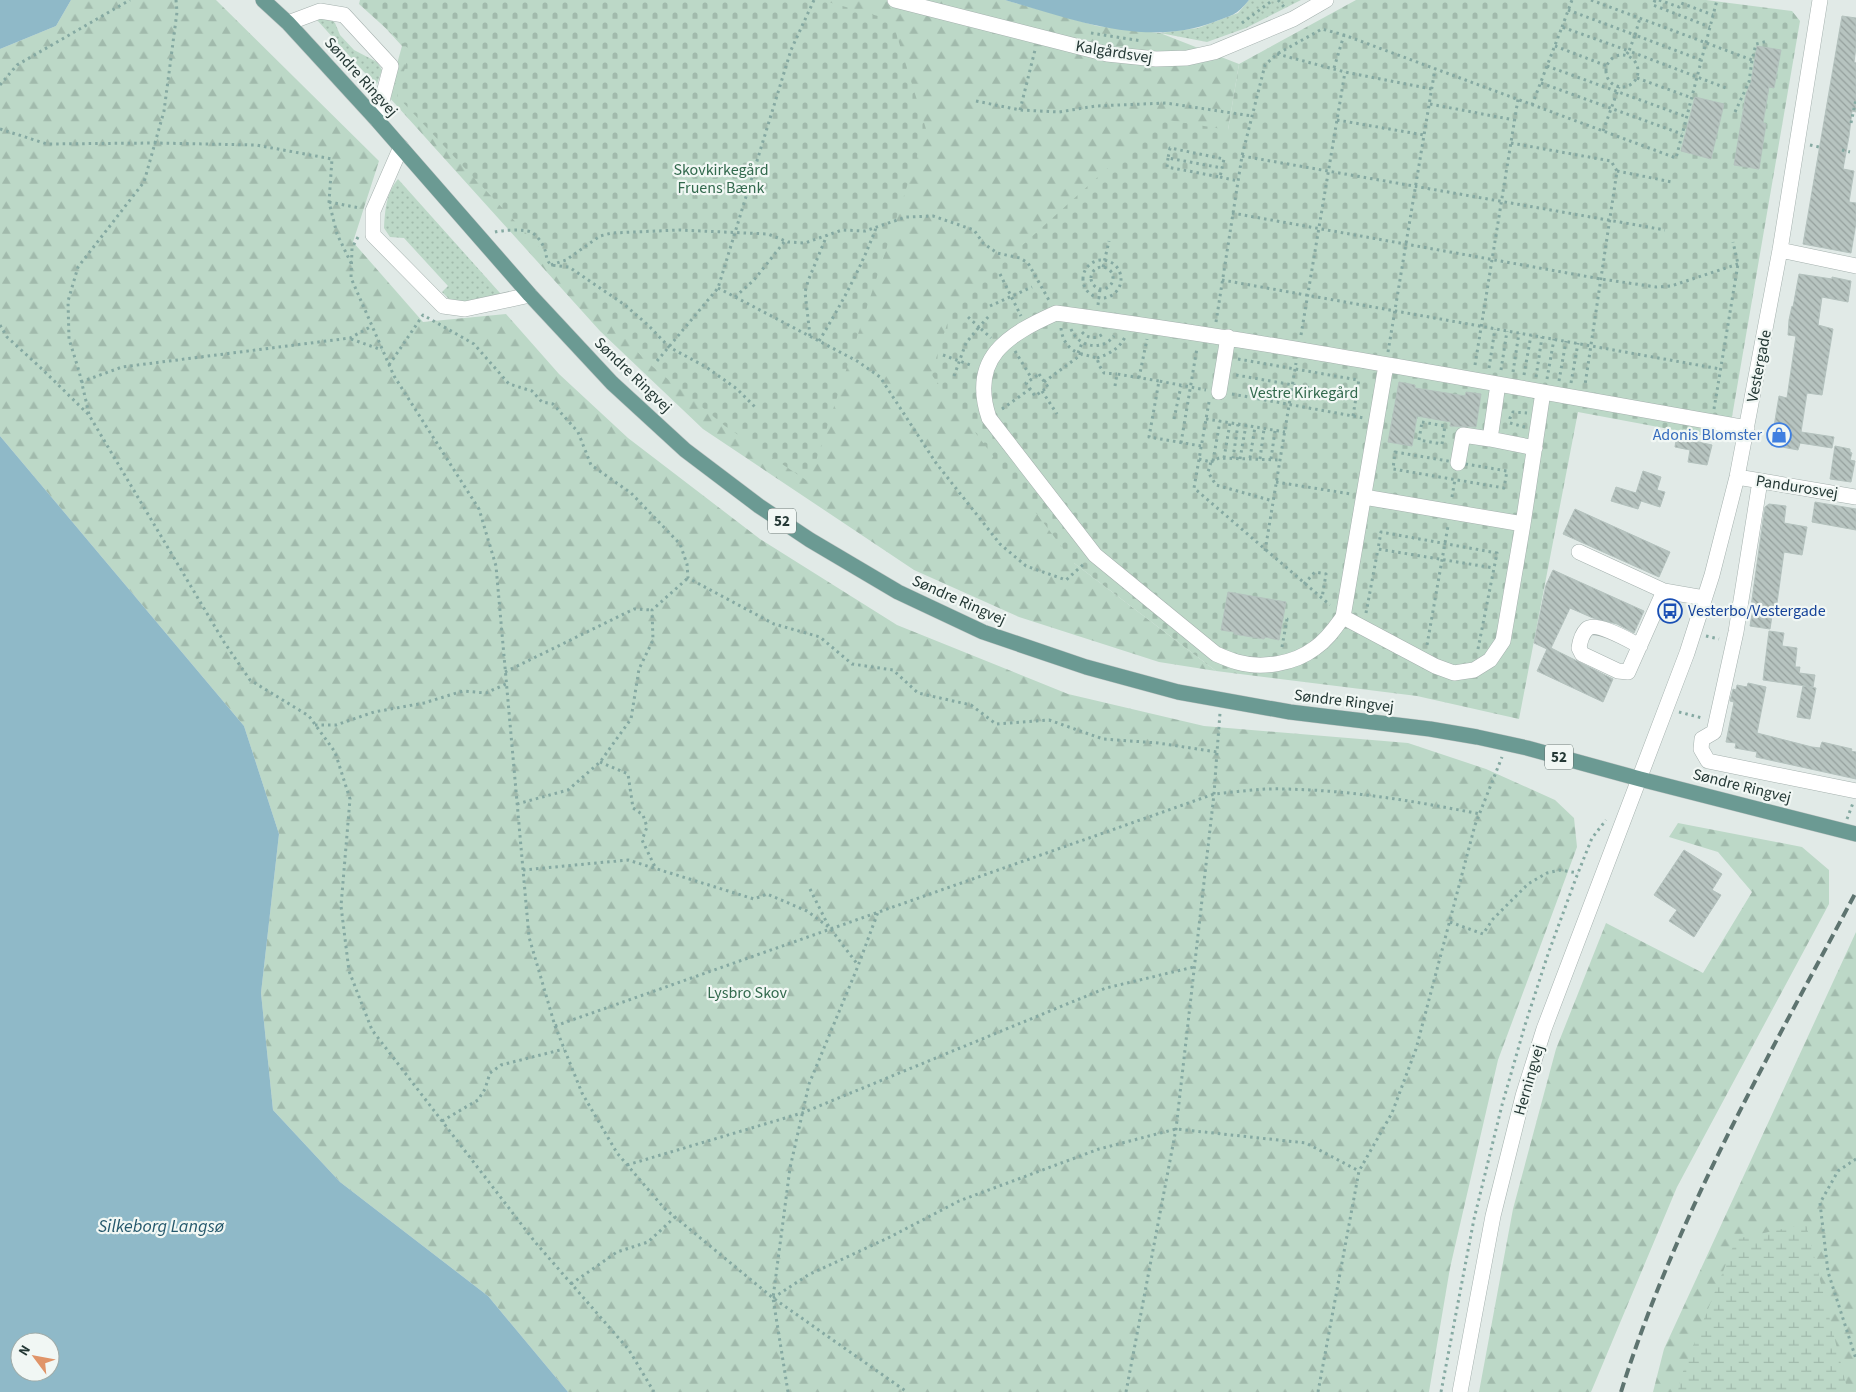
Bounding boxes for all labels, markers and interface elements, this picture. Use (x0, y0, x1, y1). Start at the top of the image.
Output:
street label: Søndre Ringvej (319, 32, 403, 122)
street label: Kalgårdsvej (1074, 35, 1154, 69)
park label: Skovkirkegård Fruens Bænk (673, 159, 769, 199)
street label: Vestergade (1741, 328, 1777, 404)
street label: Søndre Ringvej (589, 332, 677, 418)
park label: Vestre Kirkegård (1250, 382, 1358, 404)
shop icon: Adonis Blomster (1766, 422, 1792, 448)
place label: Adonis Blomster (1653, 424, 1762, 446)
street label: Pandurosvej (1754, 470, 1840, 504)
road number: 52 (768, 508, 796, 534)
street label: Søndre Ringvej (909, 570, 1009, 630)
bus stop icon: Vesterbo/Vestergade (1657, 598, 1683, 624)
place label: Vesterbo/Vestergade (1688, 600, 1826, 622)
street label: Søndre Ringvej (1293, 684, 1395, 718)
road number: 52 (1545, 744, 1573, 770)
street label: Søndre Ringvej (1691, 763, 1793, 809)
park label: Lysbro Skov (707, 982, 787, 1004)
street label: Herningvej (1508, 1042, 1550, 1118)
water label: Silkeborg Langsø (98, 1214, 225, 1239)
north arrow (10, 1332, 60, 1382)
text: N (14, 1341, 36, 1360)

